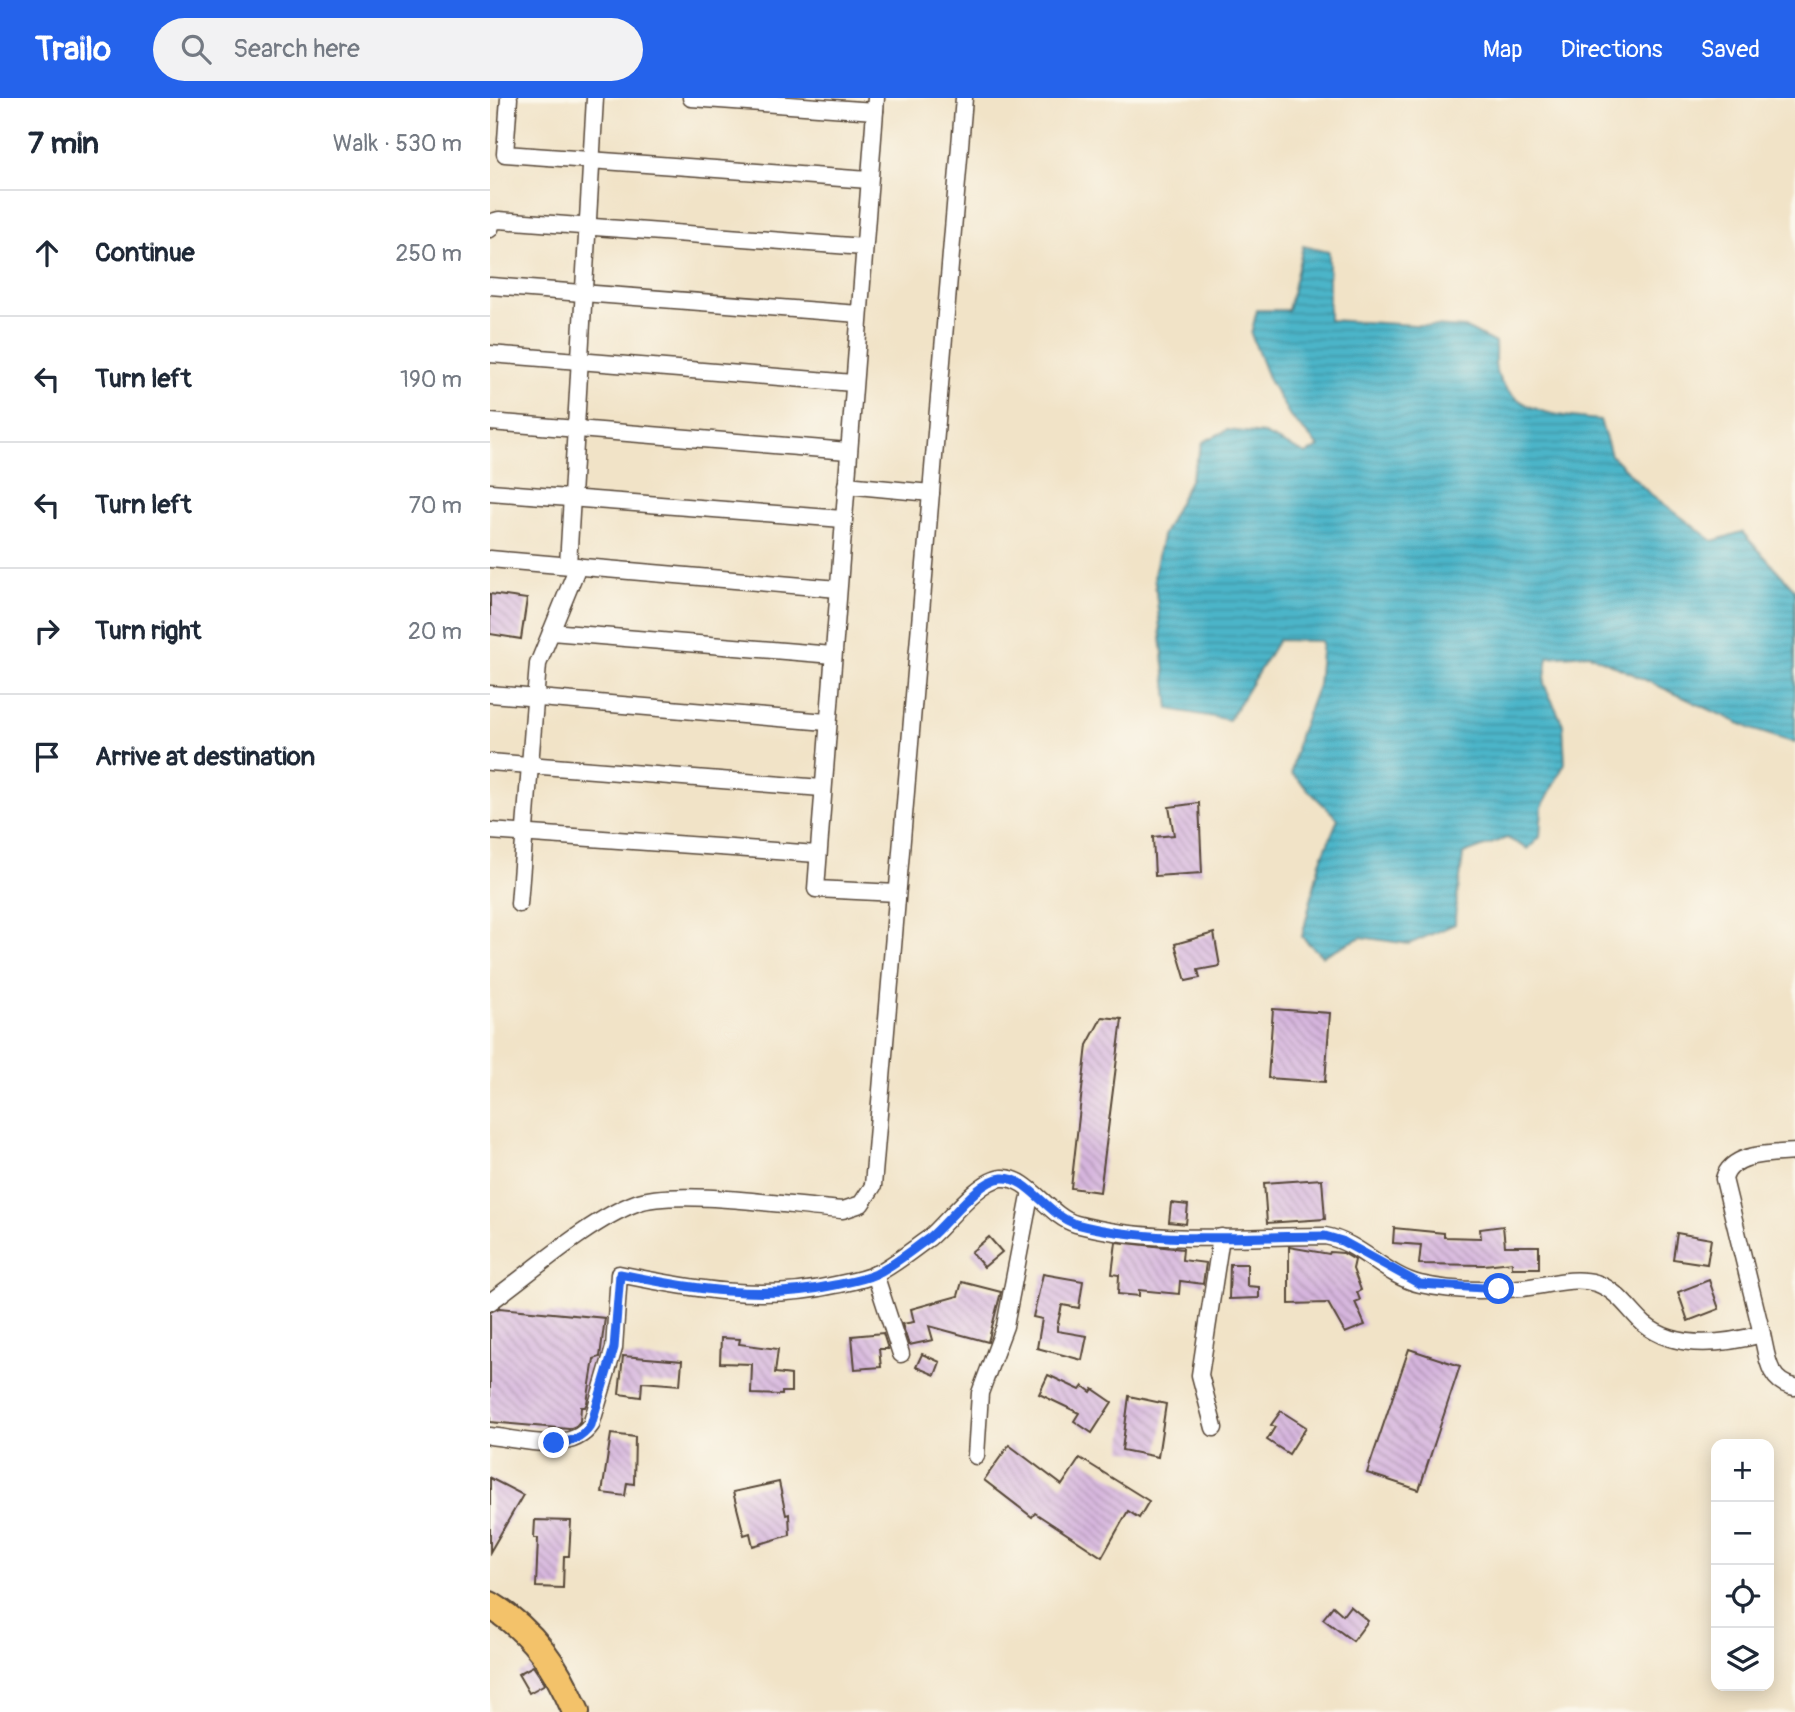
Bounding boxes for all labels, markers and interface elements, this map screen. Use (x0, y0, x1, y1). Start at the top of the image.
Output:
search box (153, 18, 643, 81)
text: Trailo (35, 29, 111, 70)
icon: search (177, 30, 215, 68)
text: Search here (233, 33, 360, 65)
text: Map (1483, 35, 1523, 64)
text: Directions (1561, 35, 1662, 64)
text: Saved (1700, 35, 1760, 64)
text: 7 min (28, 125, 99, 162)
text: Walk · 530 m (333, 129, 462, 158)
icon: ahead (28, 234, 66, 272)
text: Continue (95, 237, 195, 269)
text: 250 m (396, 239, 462, 268)
icon: left (28, 360, 66, 398)
text: Turn left (95, 363, 191, 395)
text: 190 m (400, 365, 462, 394)
icon: left (28, 486, 66, 524)
text: Turn left (95, 489, 191, 521)
text: 70 m (409, 491, 462, 520)
icon: right (28, 612, 66, 650)
text: Turn right (95, 615, 201, 647)
text: 20 m (408, 617, 462, 646)
icon: arrive (28, 738, 66, 776)
text: Arrive at destination (95, 741, 315, 773)
route start (1483, 1273, 1514, 1304)
route end (538, 1427, 569, 1458)
map controls (1711, 1439, 1774, 1691)
button: + (1711, 1439, 1774, 1502)
button: − (1711, 1502, 1774, 1565)
button: locate (1711, 1565, 1774, 1628)
button: layers (1711, 1628, 1774, 1691)

